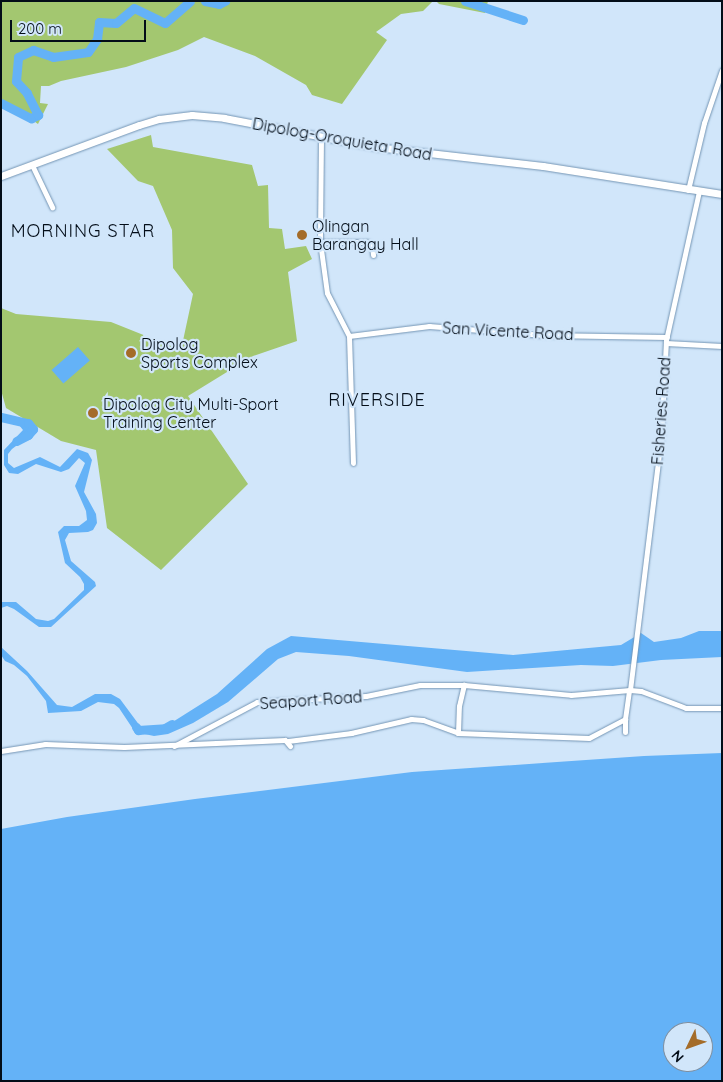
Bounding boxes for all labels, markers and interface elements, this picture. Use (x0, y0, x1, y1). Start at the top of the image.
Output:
scale bar (12, 10, 149, 42)
text: 200 m (18, 19, 62, 38)
street label: Dipolog-Oroquieta Road (251, 114, 433, 164)
place label: Olingan Barangay Hall (312, 216, 419, 254)
district label: MORNING STAR (9, 220, 157, 242)
marker: Olingan Barangay Hall (296, 229, 308, 241)
street label: San Vicente Road (442, 318, 574, 344)
place label: Dipolog Sports Complex (141, 334, 258, 372)
marker: Dipolog Sports Complex (125, 347, 137, 359)
street label: Fisheries Road (648, 356, 674, 466)
district label: RIVERSIDE (327, 389, 427, 411)
place label: Dipolog City Multi-Sport Training Center (103, 394, 279, 432)
marker: Dipolog City Multi-Sport Training Center (87, 407, 99, 419)
street label: Seaport Road (259, 687, 363, 713)
north arrow (663, 1022, 713, 1072)
text: N (667, 1047, 688, 1066)

